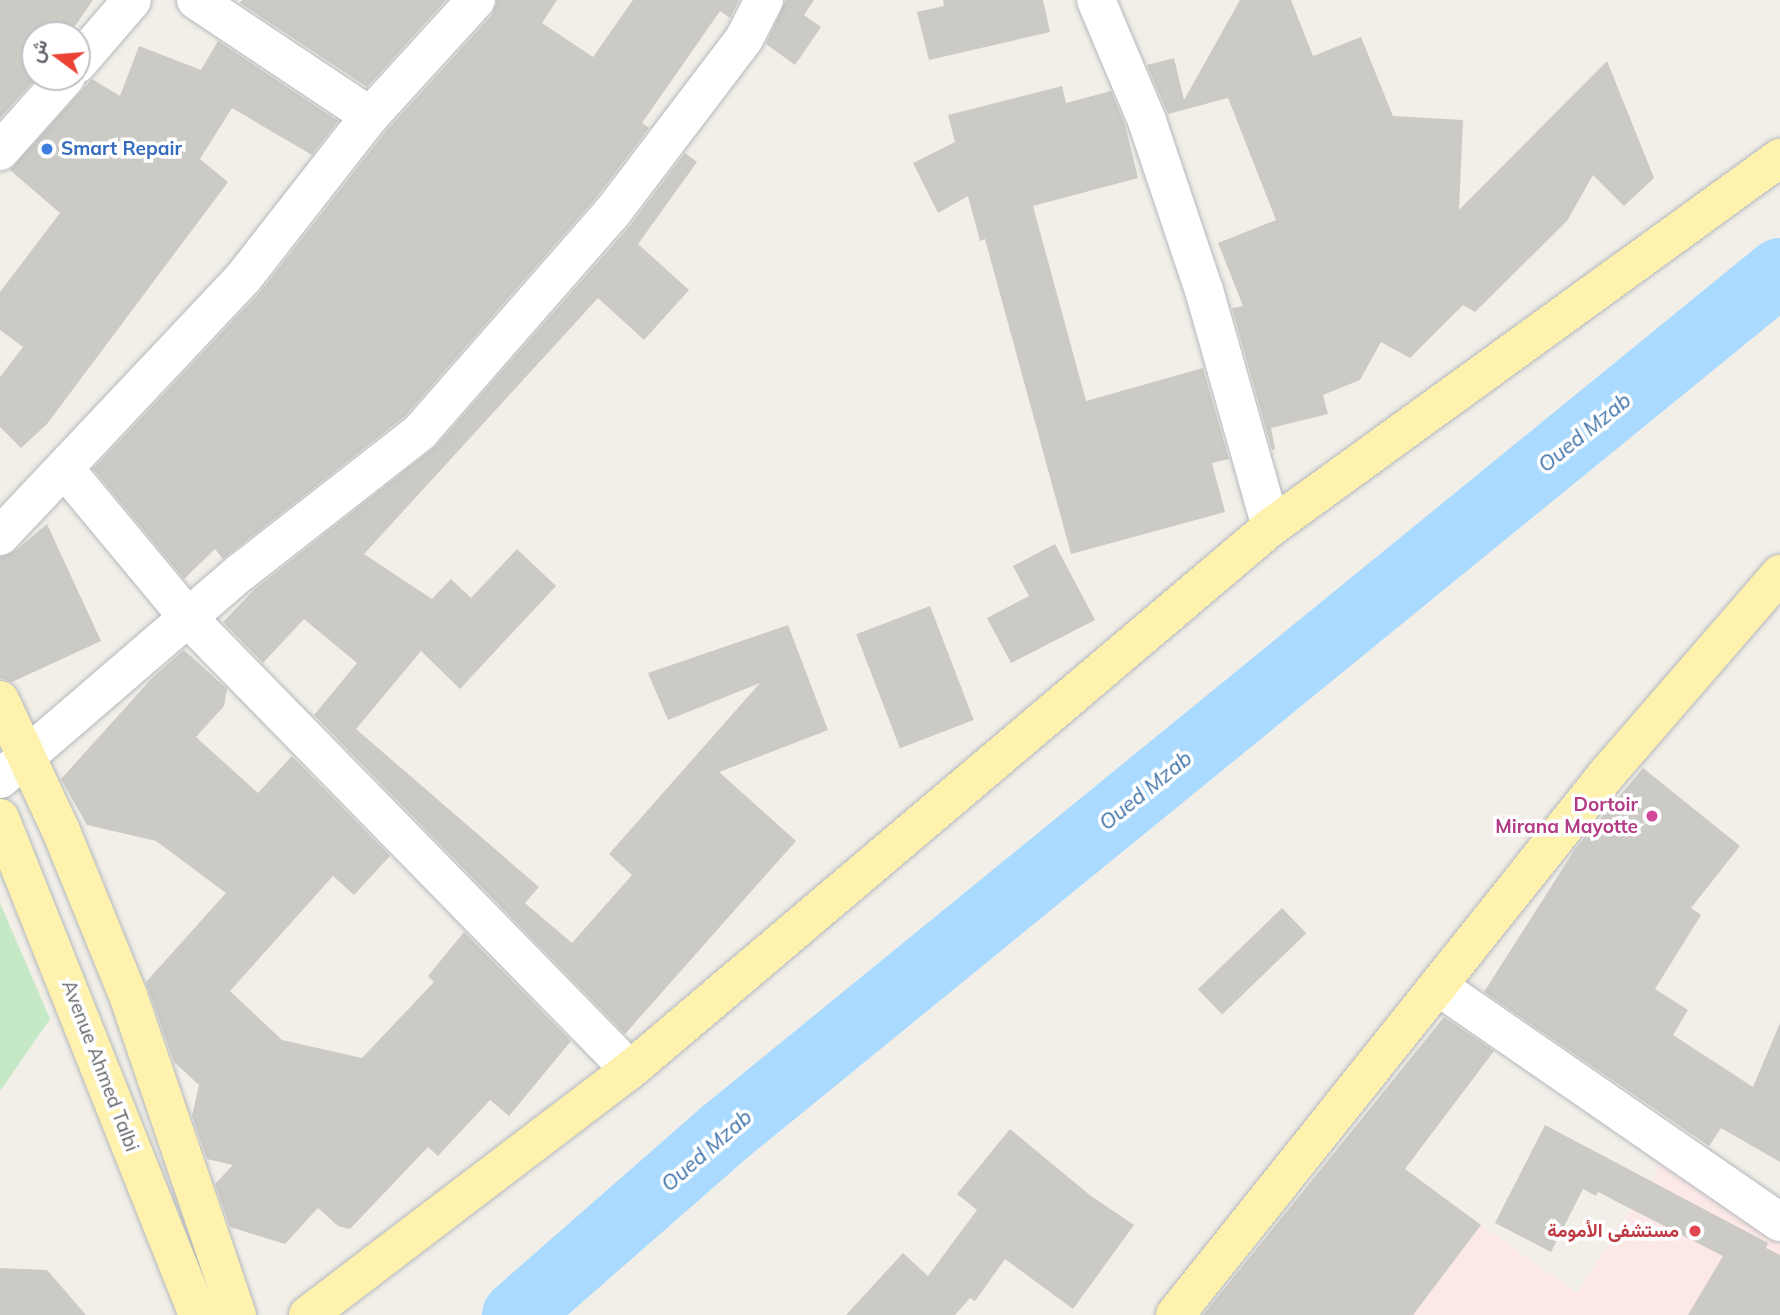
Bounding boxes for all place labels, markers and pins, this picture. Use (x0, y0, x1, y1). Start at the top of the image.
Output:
place label: Smart Repair (61, 138, 182, 160)
marker: Smart Repair (39, 141, 55, 157)
place label: Dortoir Mirana Mayotte (1495, 794, 1638, 838)
marker: Dortoir Mirana Mayotte (1644, 808, 1660, 824)
place label: مستشفى الأمومة (1547, 1220, 1679, 1242)
marker: مستشفى الأمومة (1685, 1221, 1705, 1241)

